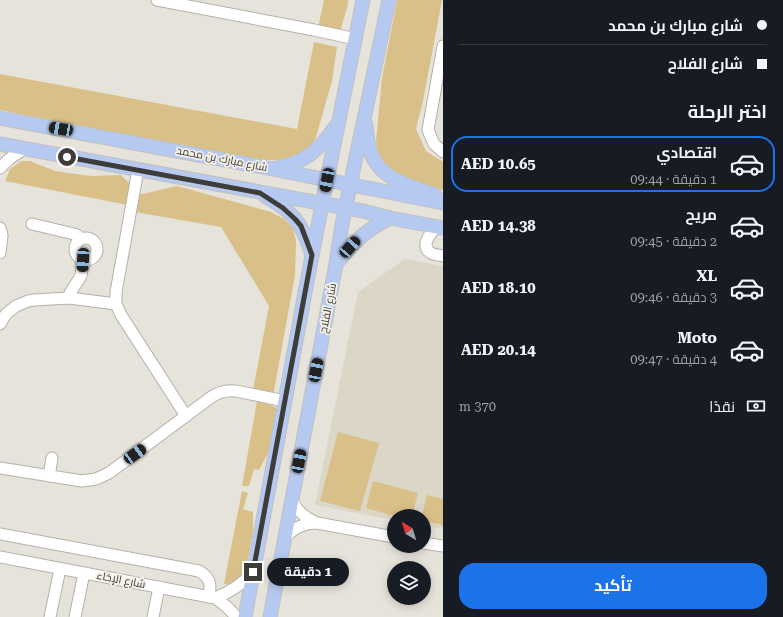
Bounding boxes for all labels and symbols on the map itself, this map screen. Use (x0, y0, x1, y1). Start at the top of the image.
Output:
car (48, 121, 74, 137)
street label: شارع مبارك بن محمد (175, 144, 269, 175)
route start (58, 148, 76, 166)
car (319, 167, 335, 193)
car (338, 234, 362, 260)
car (76, 248, 90, 272)
street label: شارع الفلاح (317, 282, 340, 334)
car (308, 357, 324, 383)
car (122, 442, 148, 466)
car (291, 448, 307, 474)
north arrow (387, 509, 431, 553)
callout: 1 دقيقة (267, 558, 349, 586)
route end (244, 563, 262, 581)
street label: شارع الإخاء (95, 569, 147, 592)

